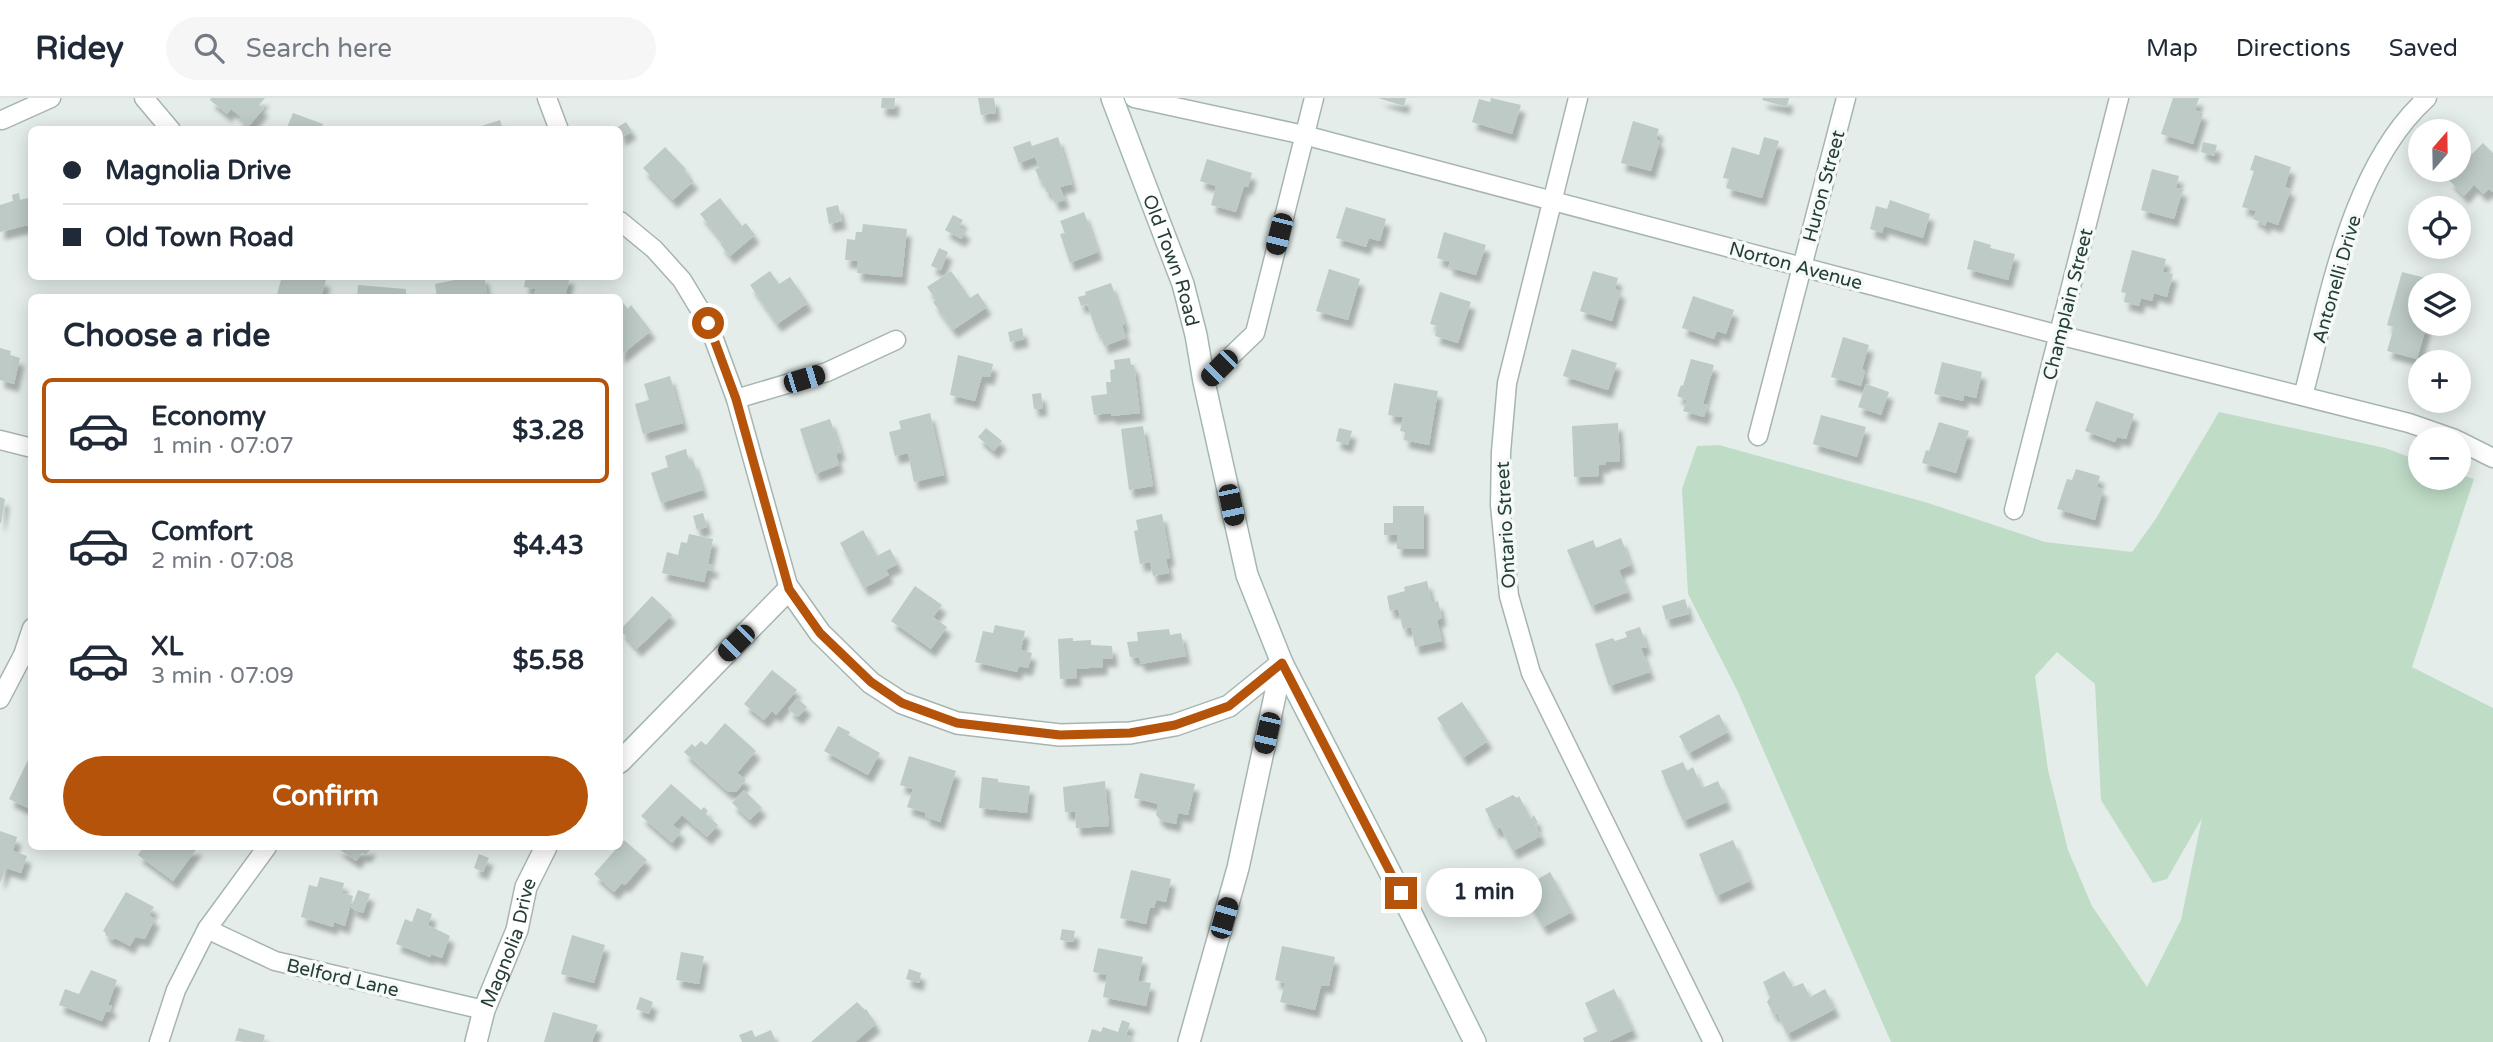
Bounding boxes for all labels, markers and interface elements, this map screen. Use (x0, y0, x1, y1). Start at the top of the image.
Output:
search box (166, 17, 656, 80)
text: Ridey (35, 29, 124, 68)
icon: search (190, 29, 228, 67)
text: Search here (246, 33, 392, 64)
text: Map (2146, 34, 2198, 63)
text: Directions (2236, 34, 2351, 63)
text: Saved (2389, 34, 2458, 63)
north arrow (2408, 119, 2471, 182)
map controls (2408, 119, 2471, 490)
street label: Huron Street (1798, 128, 1849, 245)
text: Magnolia Drive (105, 155, 291, 186)
street label: Old Town Road (1138, 192, 1203, 329)
button: locate (2408, 196, 2471, 259)
car (1264, 211, 1295, 257)
street label: Antonelli Drive (2308, 213, 2366, 346)
text: Old Town Road (105, 222, 294, 253)
street label: Champlain Street (2038, 226, 2097, 383)
street label: Norton Avenue (1727, 238, 1865, 294)
button: layers (2408, 273, 2471, 336)
route start (692, 307, 724, 339)
text: Choose a ride (63, 317, 270, 355)
car (1197, 346, 1242, 390)
button: + (2408, 350, 2471, 413)
car (781, 363, 828, 395)
icon: car (67, 399, 130, 462)
text: Economy (151, 401, 266, 432)
text: $3.28 (512, 415, 584, 446)
button: − (2408, 427, 2471, 490)
text: 1 min · 07:07 (151, 432, 294, 460)
street label: Ontario Street (1492, 461, 1520, 589)
car (1217, 482, 1246, 528)
icon: car (67, 514, 130, 577)
text: Comfort (151, 516, 253, 547)
text: $4.43 (513, 530, 584, 561)
text: 2 min · 07:08 (151, 547, 294, 575)
car (714, 621, 759, 665)
icon: car (67, 629, 130, 692)
text: XL (151, 631, 183, 662)
text: $5.58 (512, 645, 584, 676)
text: 3 min · 07:09 (151, 662, 294, 690)
car (1253, 710, 1282, 756)
button: Confirm (63, 756, 588, 836)
callout: 1 min (1426, 868, 1541, 918)
street label: Magnolia Drive (476, 874, 541, 1011)
route end (1385, 877, 1417, 909)
text: 1 min (1453, 878, 1515, 906)
car (1209, 895, 1240, 941)
street label: Belford Lane (284, 954, 401, 1002)

